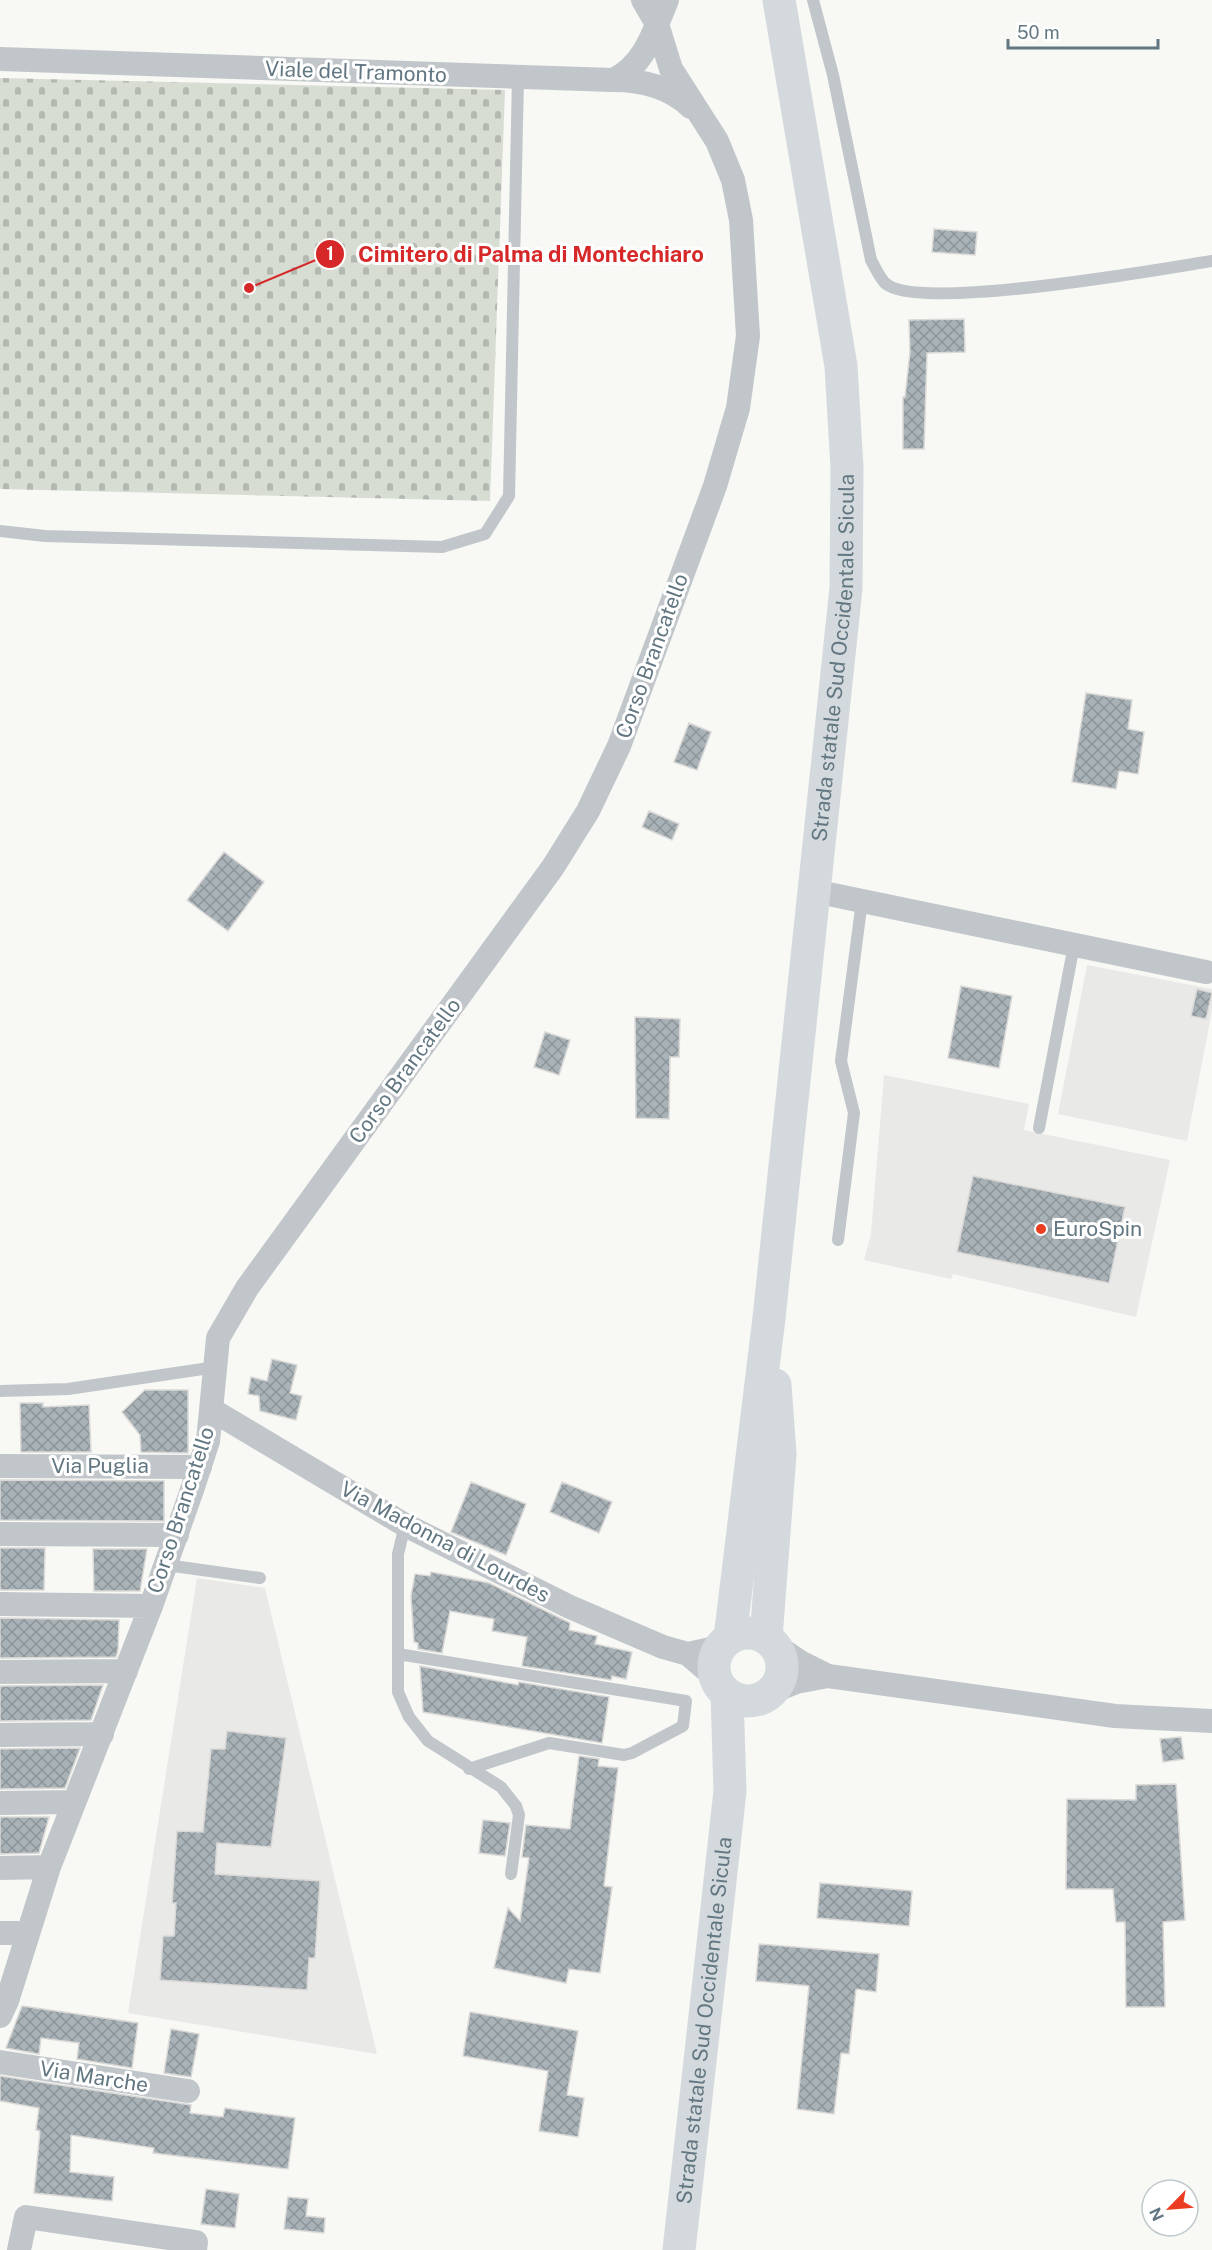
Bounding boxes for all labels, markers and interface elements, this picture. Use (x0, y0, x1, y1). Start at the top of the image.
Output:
scale bar (1008, 12, 1158, 50)
text: 50 m (1017, 22, 1060, 43)
street label: Viale del Tramonto (265, 56, 447, 87)
callout: Cimitero di Palma di Montechiaro (315, 234, 716, 274)
text: Cimitero di Palma di Montechiaro (358, 241, 704, 267)
text: 1 (326, 243, 334, 264)
street label: Strada statale Sud Occidentale Sicula (806, 474, 859, 843)
street label: Corso Brancatello (610, 570, 693, 742)
street label: Corso Brancatello (343, 993, 466, 1148)
place label: EuroSpin (1053, 1216, 1142, 1241)
marker: EuroSpin (1034, 1222, 1048, 1236)
street label: Corso Brancatello (142, 1423, 219, 1596)
street label: Via Puglia (51, 1453, 149, 1478)
street label: Via Madonna di Lourdes (336, 1476, 554, 1607)
street label: Strada statale Sud Occidentale Sicula (671, 1836, 737, 2205)
street label: Via Marche (38, 2056, 150, 2097)
north arrow (1140, 2178, 1200, 2238)
text: N (1146, 2204, 1168, 2224)

